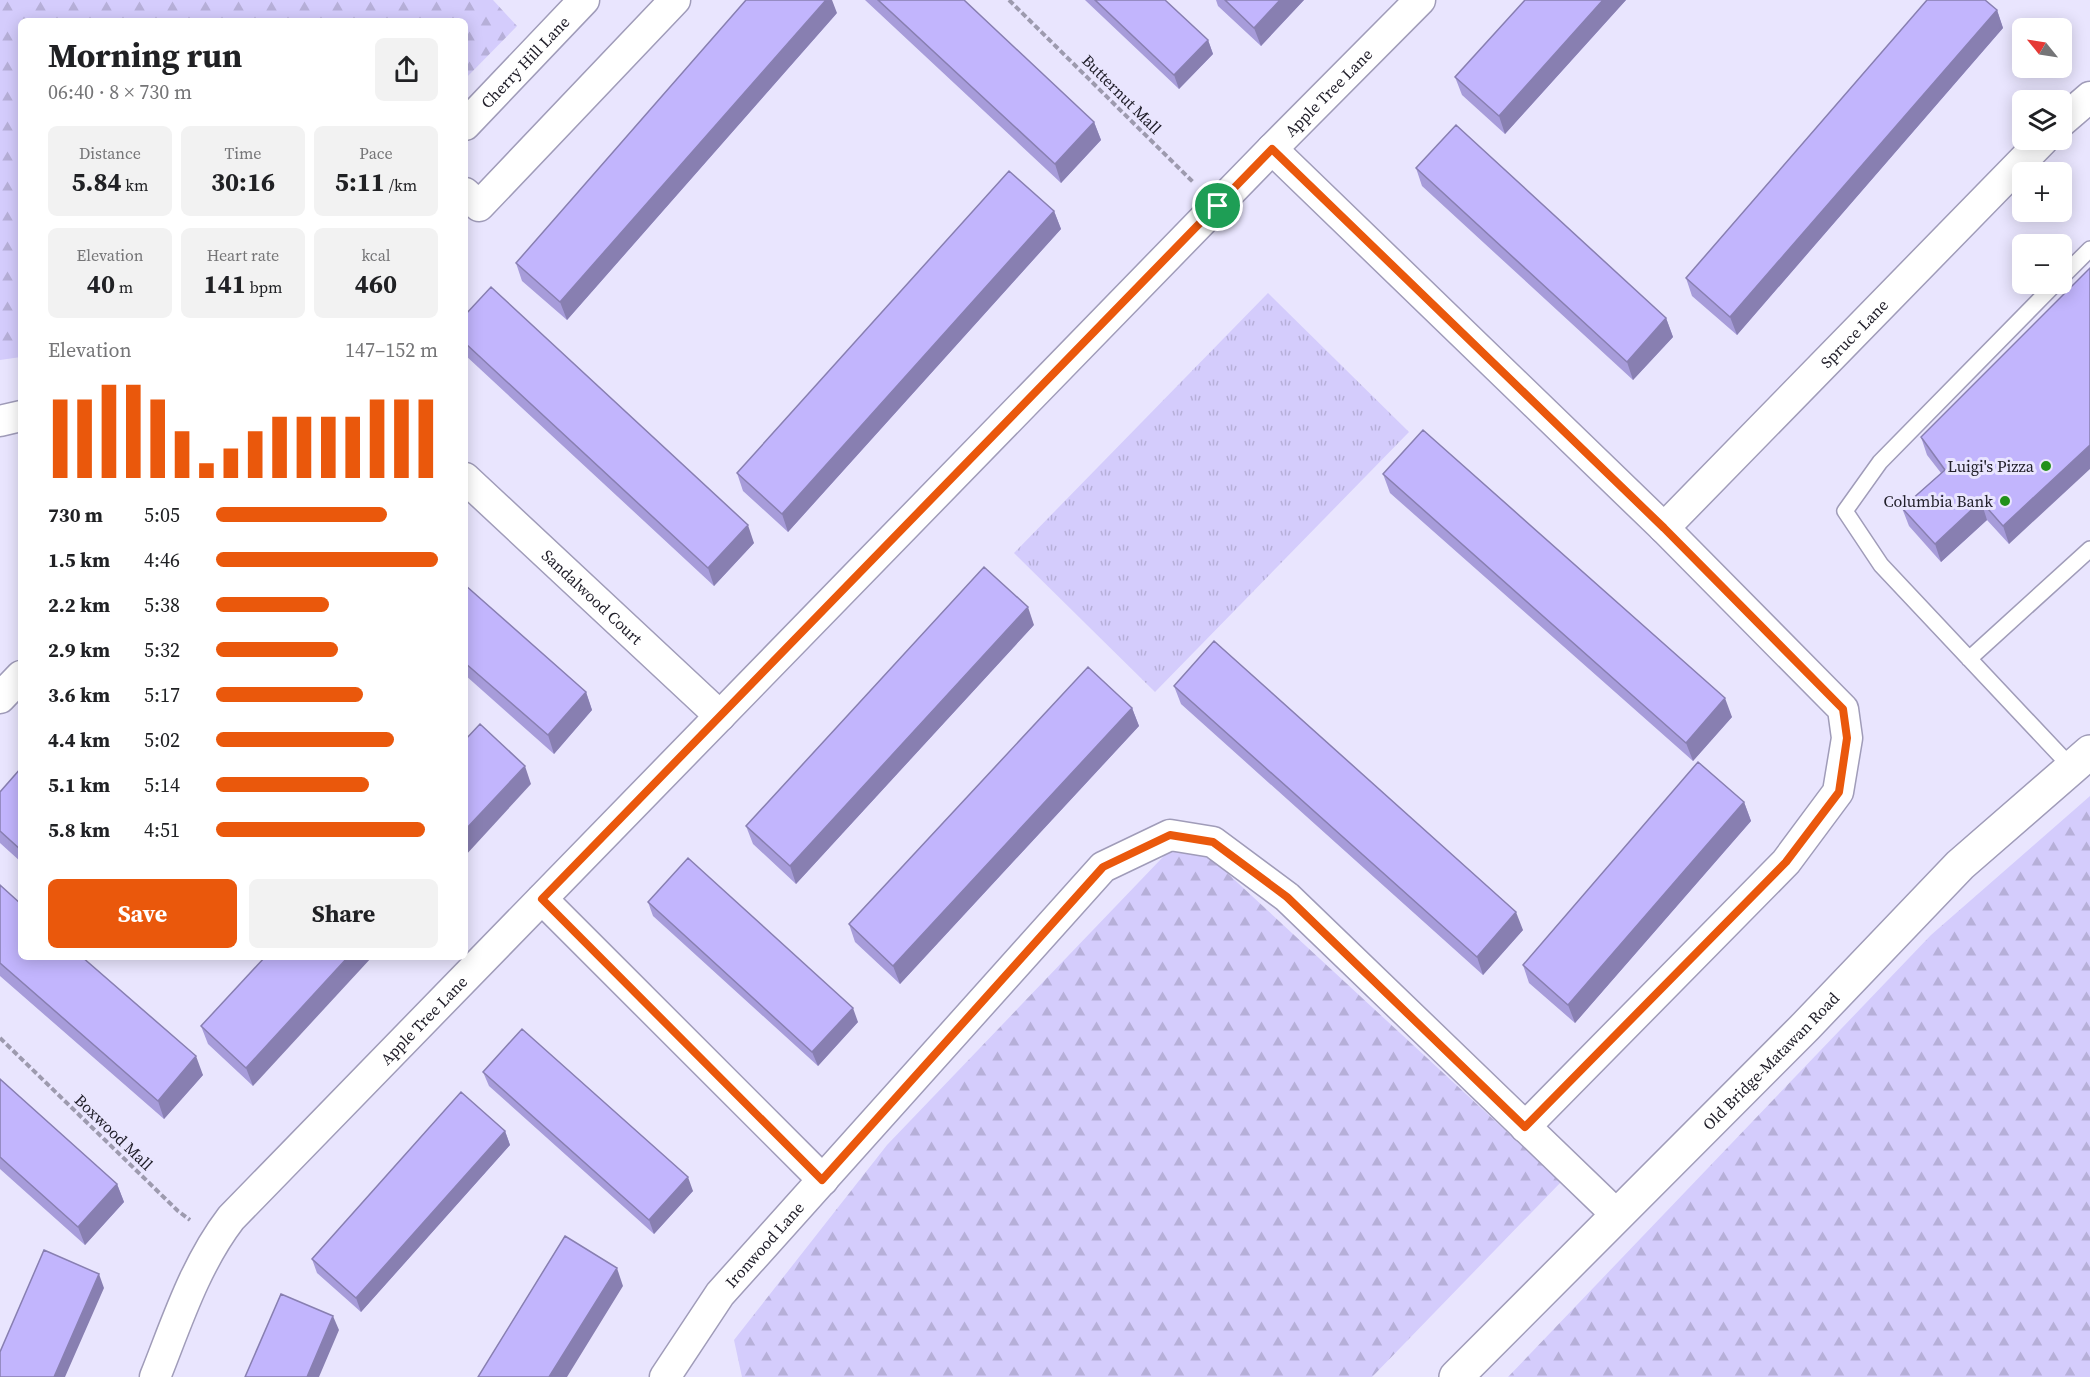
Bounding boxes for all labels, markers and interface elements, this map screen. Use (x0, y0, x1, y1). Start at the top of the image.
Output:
street label: Cherry Hill Lane (476, 11, 574, 113)
north arrow (2012, 18, 2072, 78)
map controls (2012, 18, 2072, 294)
text: Morning run (48, 33, 242, 78)
button: share (375, 38, 438, 101)
street label: Apple Tree Lane (1280, 43, 1377, 141)
street label: Butternut Mall (1077, 49, 1167, 139)
text: 06:40 · 8 × 730 m (48, 78, 192, 106)
button: layers (2012, 90, 2072, 150)
text: Distance (79, 142, 141, 164)
text: Time (224, 142, 262, 164)
text: Pace (359, 142, 393, 164)
button: + (2012, 162, 2072, 222)
text: 5.84 (72, 164, 122, 200)
text: 30:16 (211, 164, 275, 200)
text: 5:11 (335, 164, 385, 200)
text: km (122, 174, 148, 196)
text: /km (385, 174, 417, 196)
pin (1192, 180, 1243, 231)
icon: arrive (1201, 189, 1234, 222)
button: − (2012, 234, 2072, 294)
text: Elevation (77, 244, 143, 266)
text: Heart rate (207, 244, 279, 266)
text: kcal (361, 244, 391, 266)
text: 40 (87, 266, 115, 302)
text: 141 (204, 266, 246, 302)
text: 460 (355, 266, 397, 302)
text: m (115, 276, 133, 298)
text: bpm (246, 276, 282, 298)
street label: Spruce Lane (1815, 294, 1893, 373)
text: Elevation (48, 336, 132, 364)
text: 147–152 m (345, 336, 438, 364)
place label: Luigi's Pizza (1948, 455, 2035, 477)
marker: Luigi's Pizza (2039, 459, 2053, 473)
place label: Columbia Bank (1883, 490, 1993, 512)
marker: Columbia Bank (1998, 494, 2012, 508)
text: 730 m (48, 501, 103, 529)
text: 5:05 (144, 501, 180, 529)
street label: Sandalwood Court (537, 544, 648, 650)
text: 1.5 km (48, 546, 110, 574)
text: 4:46 (144, 546, 180, 574)
text: 2.2 km (48, 591, 110, 619)
text: 5:38 (144, 591, 180, 619)
text: 2.9 km (48, 636, 110, 664)
text: 5:32 (144, 636, 180, 664)
text: 3.6 km (48, 681, 110, 709)
text: 5:17 (144, 681, 180, 709)
text: 4.4 km (48, 726, 110, 754)
text: 5:02 (144, 726, 180, 754)
text: 5.1 km (48, 771, 110, 799)
text: 5:14 (144, 771, 180, 799)
text: 5.8 km (48, 816, 110, 844)
text: 4:51 (144, 816, 180, 844)
button: Save (48, 879, 237, 948)
button: Share (249, 879, 438, 948)
street label: Apple Tree Lane (375, 971, 472, 1069)
street label: Old Bridge-Matawan Road (1698, 987, 1844, 1135)
street label: Boxwood Mall (70, 1089, 158, 1175)
street label: Ironwood Lane (720, 1197, 809, 1292)

